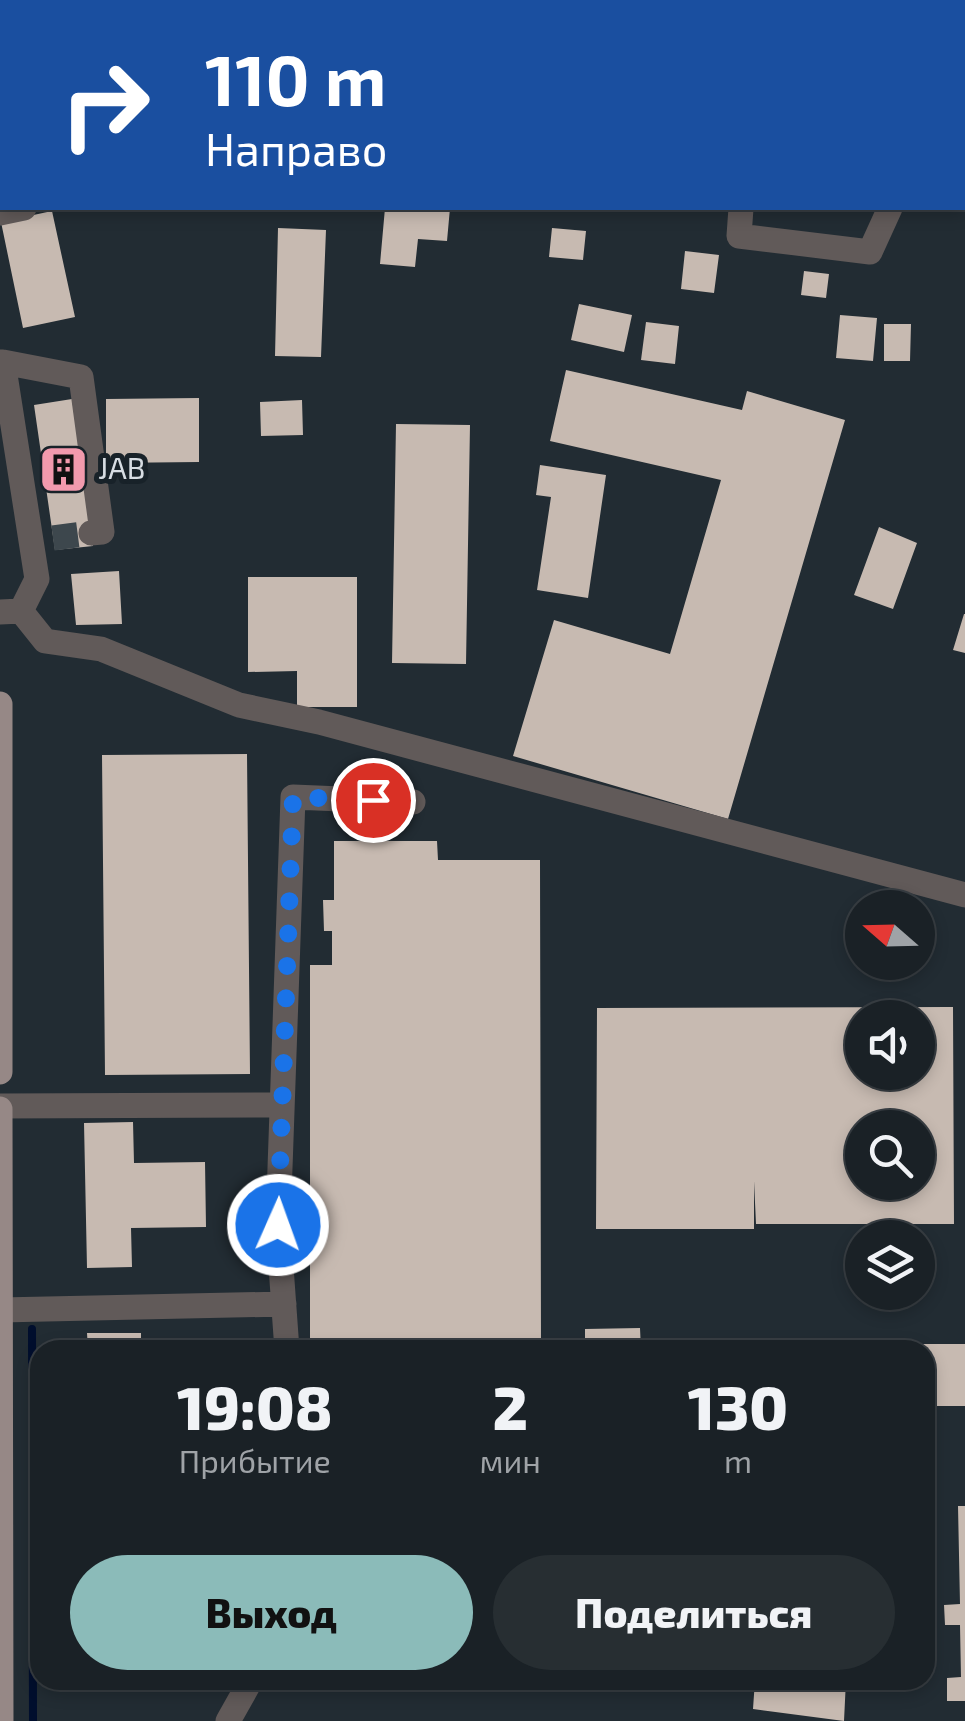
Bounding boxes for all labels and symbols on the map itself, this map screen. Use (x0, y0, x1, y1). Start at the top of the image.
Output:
building icon: JAB (37, 443, 89, 495)
place label: JAB (98, 449, 145, 485)
pin (331, 758, 416, 843)
north arrow (845, 890, 935, 980)
position arrow (226, 1173, 330, 1277)

